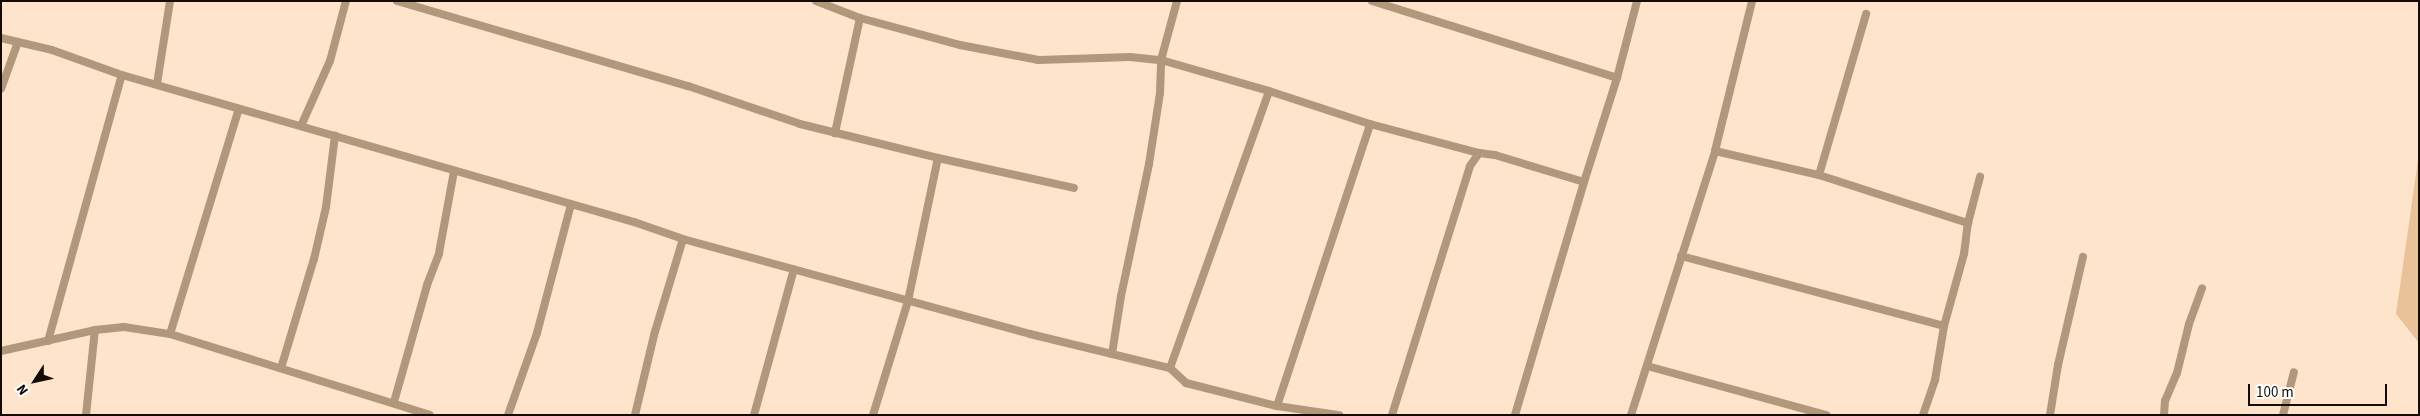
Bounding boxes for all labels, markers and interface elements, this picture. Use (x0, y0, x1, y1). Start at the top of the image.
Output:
north arrow (10, 356, 60, 406)
scale bar (2250, 374, 2389, 406)
text: N (12, 380, 34, 399)
text: 100 m (2256, 382, 2294, 403)

